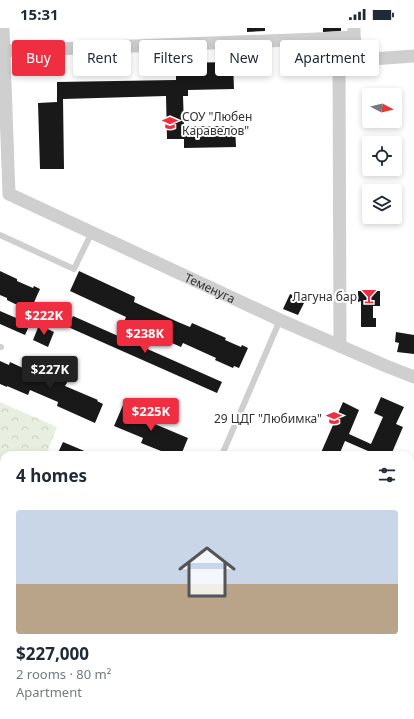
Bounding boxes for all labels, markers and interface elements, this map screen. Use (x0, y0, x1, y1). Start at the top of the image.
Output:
text: 15:31 (20, 4, 59, 24)
chip: Buy (12, 40, 65, 76)
chip: Rent (73, 40, 131, 76)
chip: Filters (139, 40, 207, 76)
chip: New (215, 40, 272, 76)
chip: Apartment (280, 40, 379, 76)
north arrow (362, 88, 402, 128)
map controls (362, 88, 402, 224)
place label: СОУ "Любен Каравелов" (182, 108, 252, 139)
school or university icon: СОУ "Любен Каравелов" (161, 114, 179, 132)
button: locate (362, 136, 402, 176)
button: layers (362, 184, 402, 224)
street label: Теменуга (182, 268, 238, 307)
bar icon: Лагуна бар (360, 287, 378, 305)
place label: Лагуна бар (292, 288, 357, 305)
pin: $222K (16, 302, 72, 336)
text: $222K (25, 306, 63, 324)
pin: $238K (117, 320, 173, 354)
text: $238K (126, 324, 164, 342)
pin: $227K (22, 356, 78, 390)
text: $227K (31, 360, 69, 378)
pin: $225K (123, 398, 179, 432)
text: $225K (132, 402, 170, 420)
school or university icon: 29 ЦДГ "Любимка" (325, 409, 343, 427)
place label: 29 ЦДГ "Любимка" (214, 410, 322, 427)
text: 4 homes (16, 464, 87, 487)
icon: filters (376, 464, 398, 486)
icon: home (171, 536, 243, 608)
text: $227,000 (16, 642, 89, 665)
text: 2 rooms · 80 m² (16, 665, 111, 683)
text: Apartment (16, 683, 82, 701)

